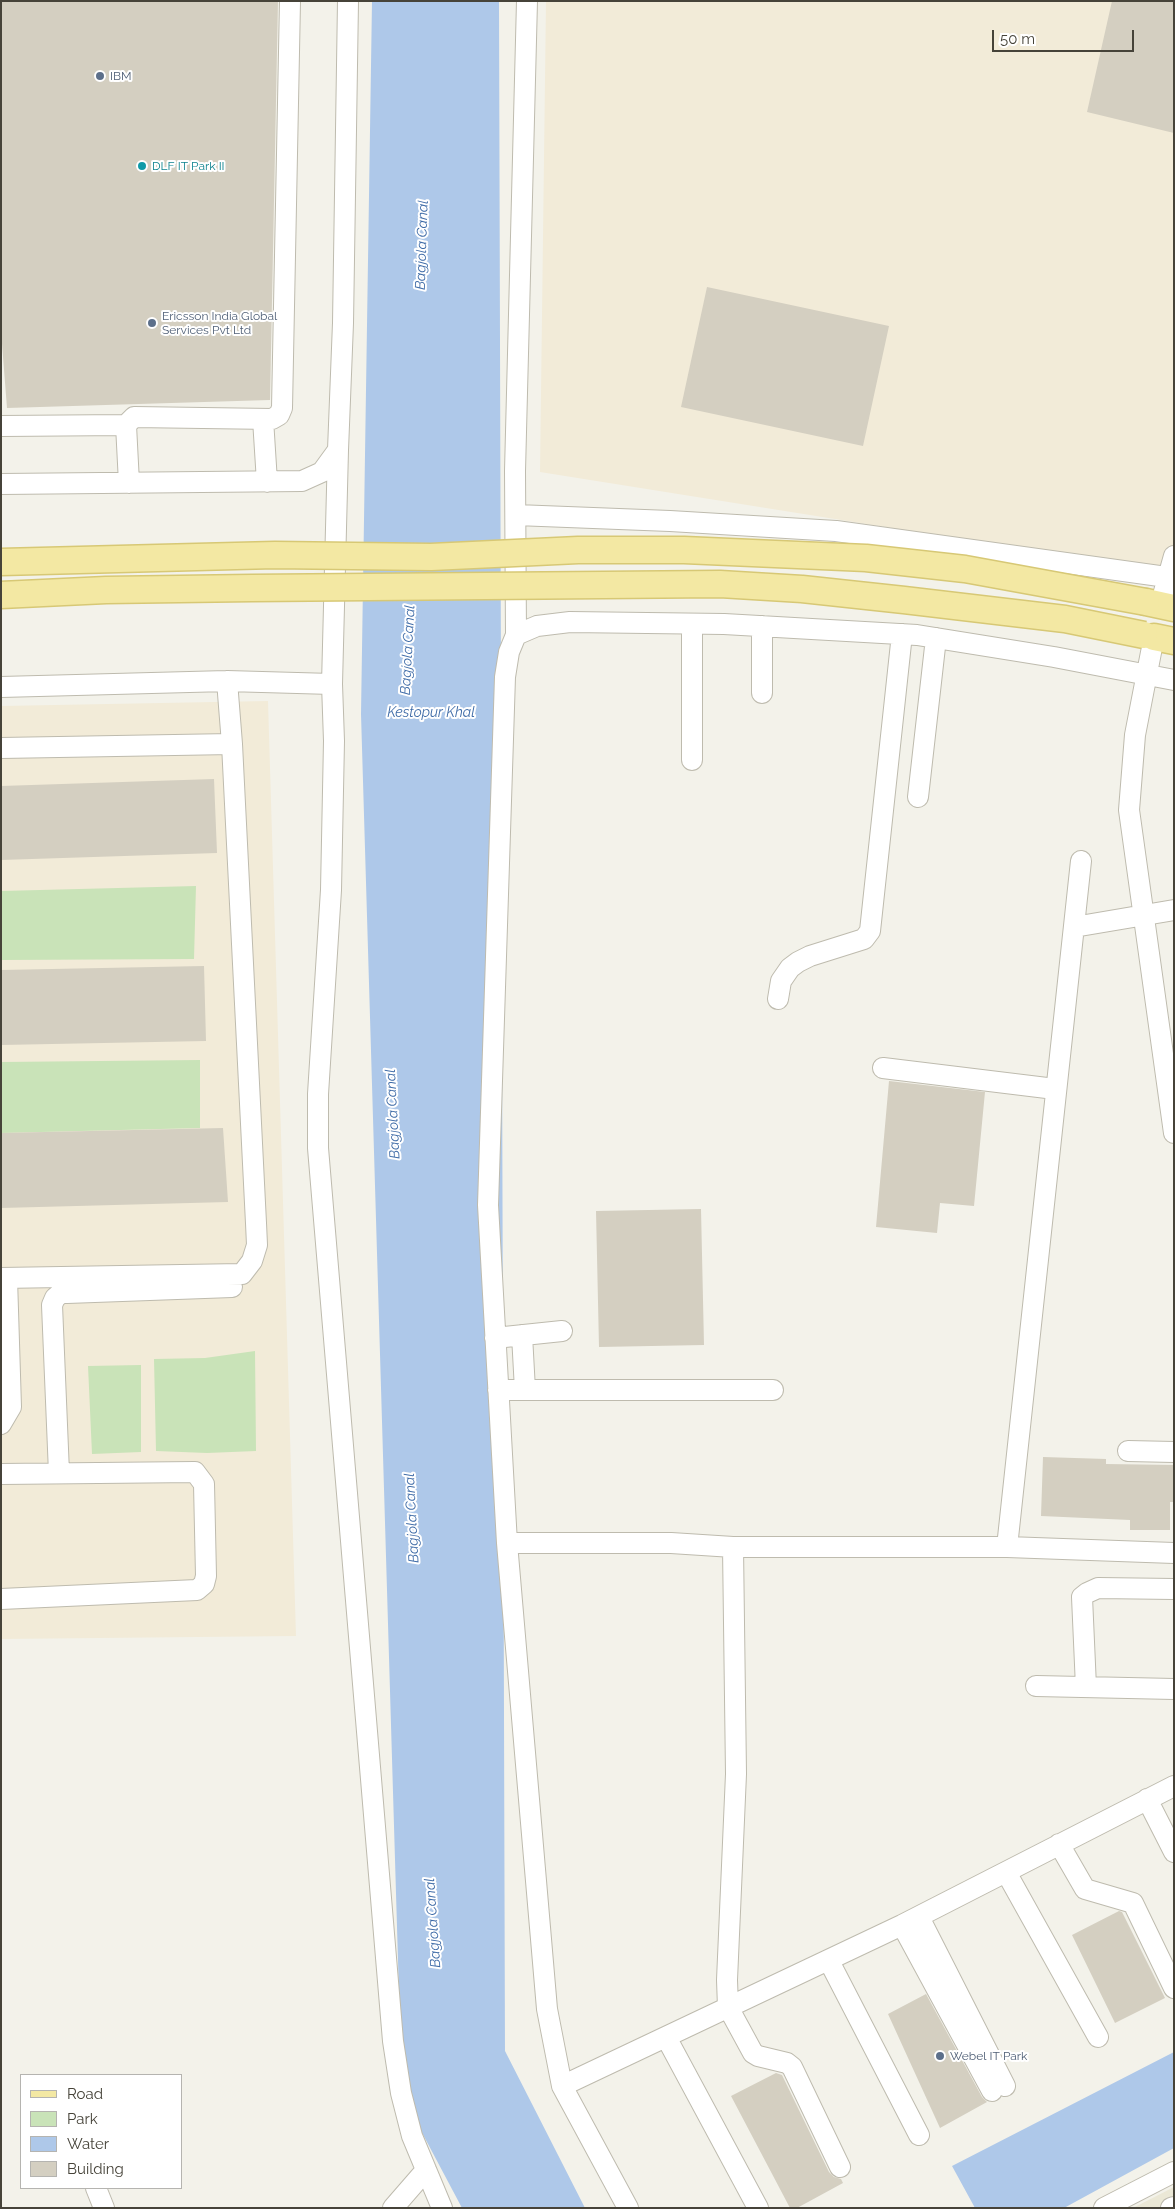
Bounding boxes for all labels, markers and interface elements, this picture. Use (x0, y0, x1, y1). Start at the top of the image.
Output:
scale bar (995, 20, 1138, 52)
text: 50 m (1000, 30, 1035, 48)
place label: IBM (110, 69, 131, 83)
marker: IBM (94, 70, 106, 82)
place label: DLF IT Park II (152, 159, 225, 173)
marker: DLF IT Park II (136, 160, 148, 172)
water label: Bagjola Canal (412, 200, 432, 290)
place label: Ericsson India Global Services Pvt Ltd (162, 309, 277, 337)
marker: Ericsson India Global Services Pvt Ltd (146, 317, 158, 329)
water label: Bagjola Canal (397, 605, 419, 695)
water label: Kestopur Khal (387, 705, 475, 721)
water label: Bagjola Canal (382, 1069, 404, 1159)
water label: Bagjola Canal (401, 1473, 423, 1563)
water label: Bagjola Canal (421, 1878, 445, 1968)
place label: Webel IT Park (950, 2049, 1027, 2063)
marker: Webel IT Park (934, 2050, 946, 2062)
legend (20, 2074, 182, 2189)
text: Road (67, 2085, 103, 2103)
text: Park (67, 2110, 98, 2128)
text: Water (67, 2135, 109, 2153)
text: Building (67, 2160, 124, 2178)

